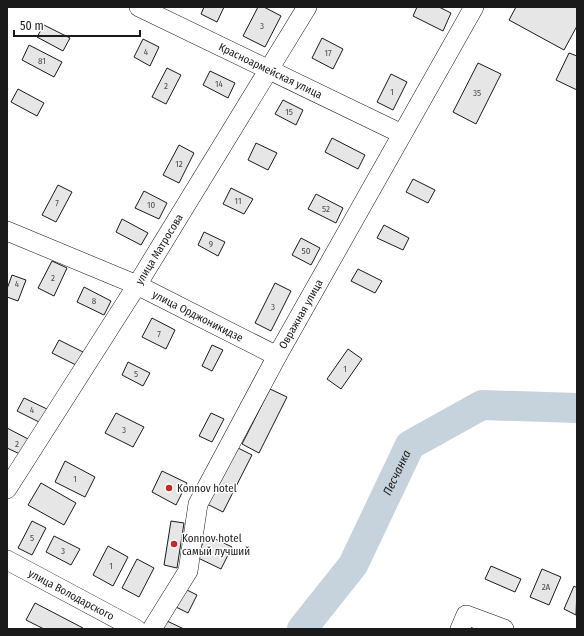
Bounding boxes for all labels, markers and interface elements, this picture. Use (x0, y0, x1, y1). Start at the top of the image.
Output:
scale bar (14, 12, 140, 38)
text: 50 m (20, 19, 44, 33)
house number: 3 (260, 21, 264, 31)
street label: Красноармейская улица (216, 40, 324, 101)
house number: 4 (144, 47, 149, 57)
house number: 17 (324, 48, 332, 58)
house number: 81 (38, 56, 46, 66)
house number: 14 (215, 79, 224, 89)
house number: 2 (164, 81, 168, 91)
house number: 1 (390, 87, 394, 97)
house number: 35 (473, 88, 481, 98)
house number: 15 (285, 107, 293, 117)
house number: 12 (175, 159, 183, 169)
house number: 11 (235, 196, 241, 206)
house number: 7 (55, 198, 59, 208)
house number: 10 (147, 200, 155, 210)
house number: 52 (322, 204, 330, 214)
street label: улица Матросова (133, 212, 186, 287)
house number: 9 (209, 239, 213, 249)
house number: 50 (302, 246, 311, 256)
house number: 2 (51, 273, 55, 283)
street label: Овражная улица (276, 277, 326, 351)
house number: 4 (15, 279, 20, 289)
street label: улица Орджоникидзе (150, 288, 245, 345)
house number: 8 (92, 296, 97, 306)
house number: 3 (271, 302, 275, 312)
house number: 7 (157, 329, 161, 339)
house number: 1 (343, 364, 347, 374)
house number: 5 (134, 369, 138, 379)
house number: 4 (30, 405, 35, 415)
house number: 3 (122, 425, 126, 435)
house number: 2 (15, 439, 19, 449)
water label: Песчанка (380, 448, 414, 498)
house number: 1 (73, 474, 77, 484)
place label: Konnov hotel (177, 482, 237, 495)
marker: Konnov hotel (164, 483, 174, 493)
place label: Konnov hotel самый лучший (182, 532, 250, 558)
house number: 5 (30, 533, 34, 543)
marker: Konnov hotel самый лучший (169, 539, 179, 549)
house number: 3 (61, 546, 65, 556)
house number: 1 (109, 561, 113, 571)
street label: улица Володарского (26, 567, 116, 623)
house number: 2А (542, 582, 551, 592)

